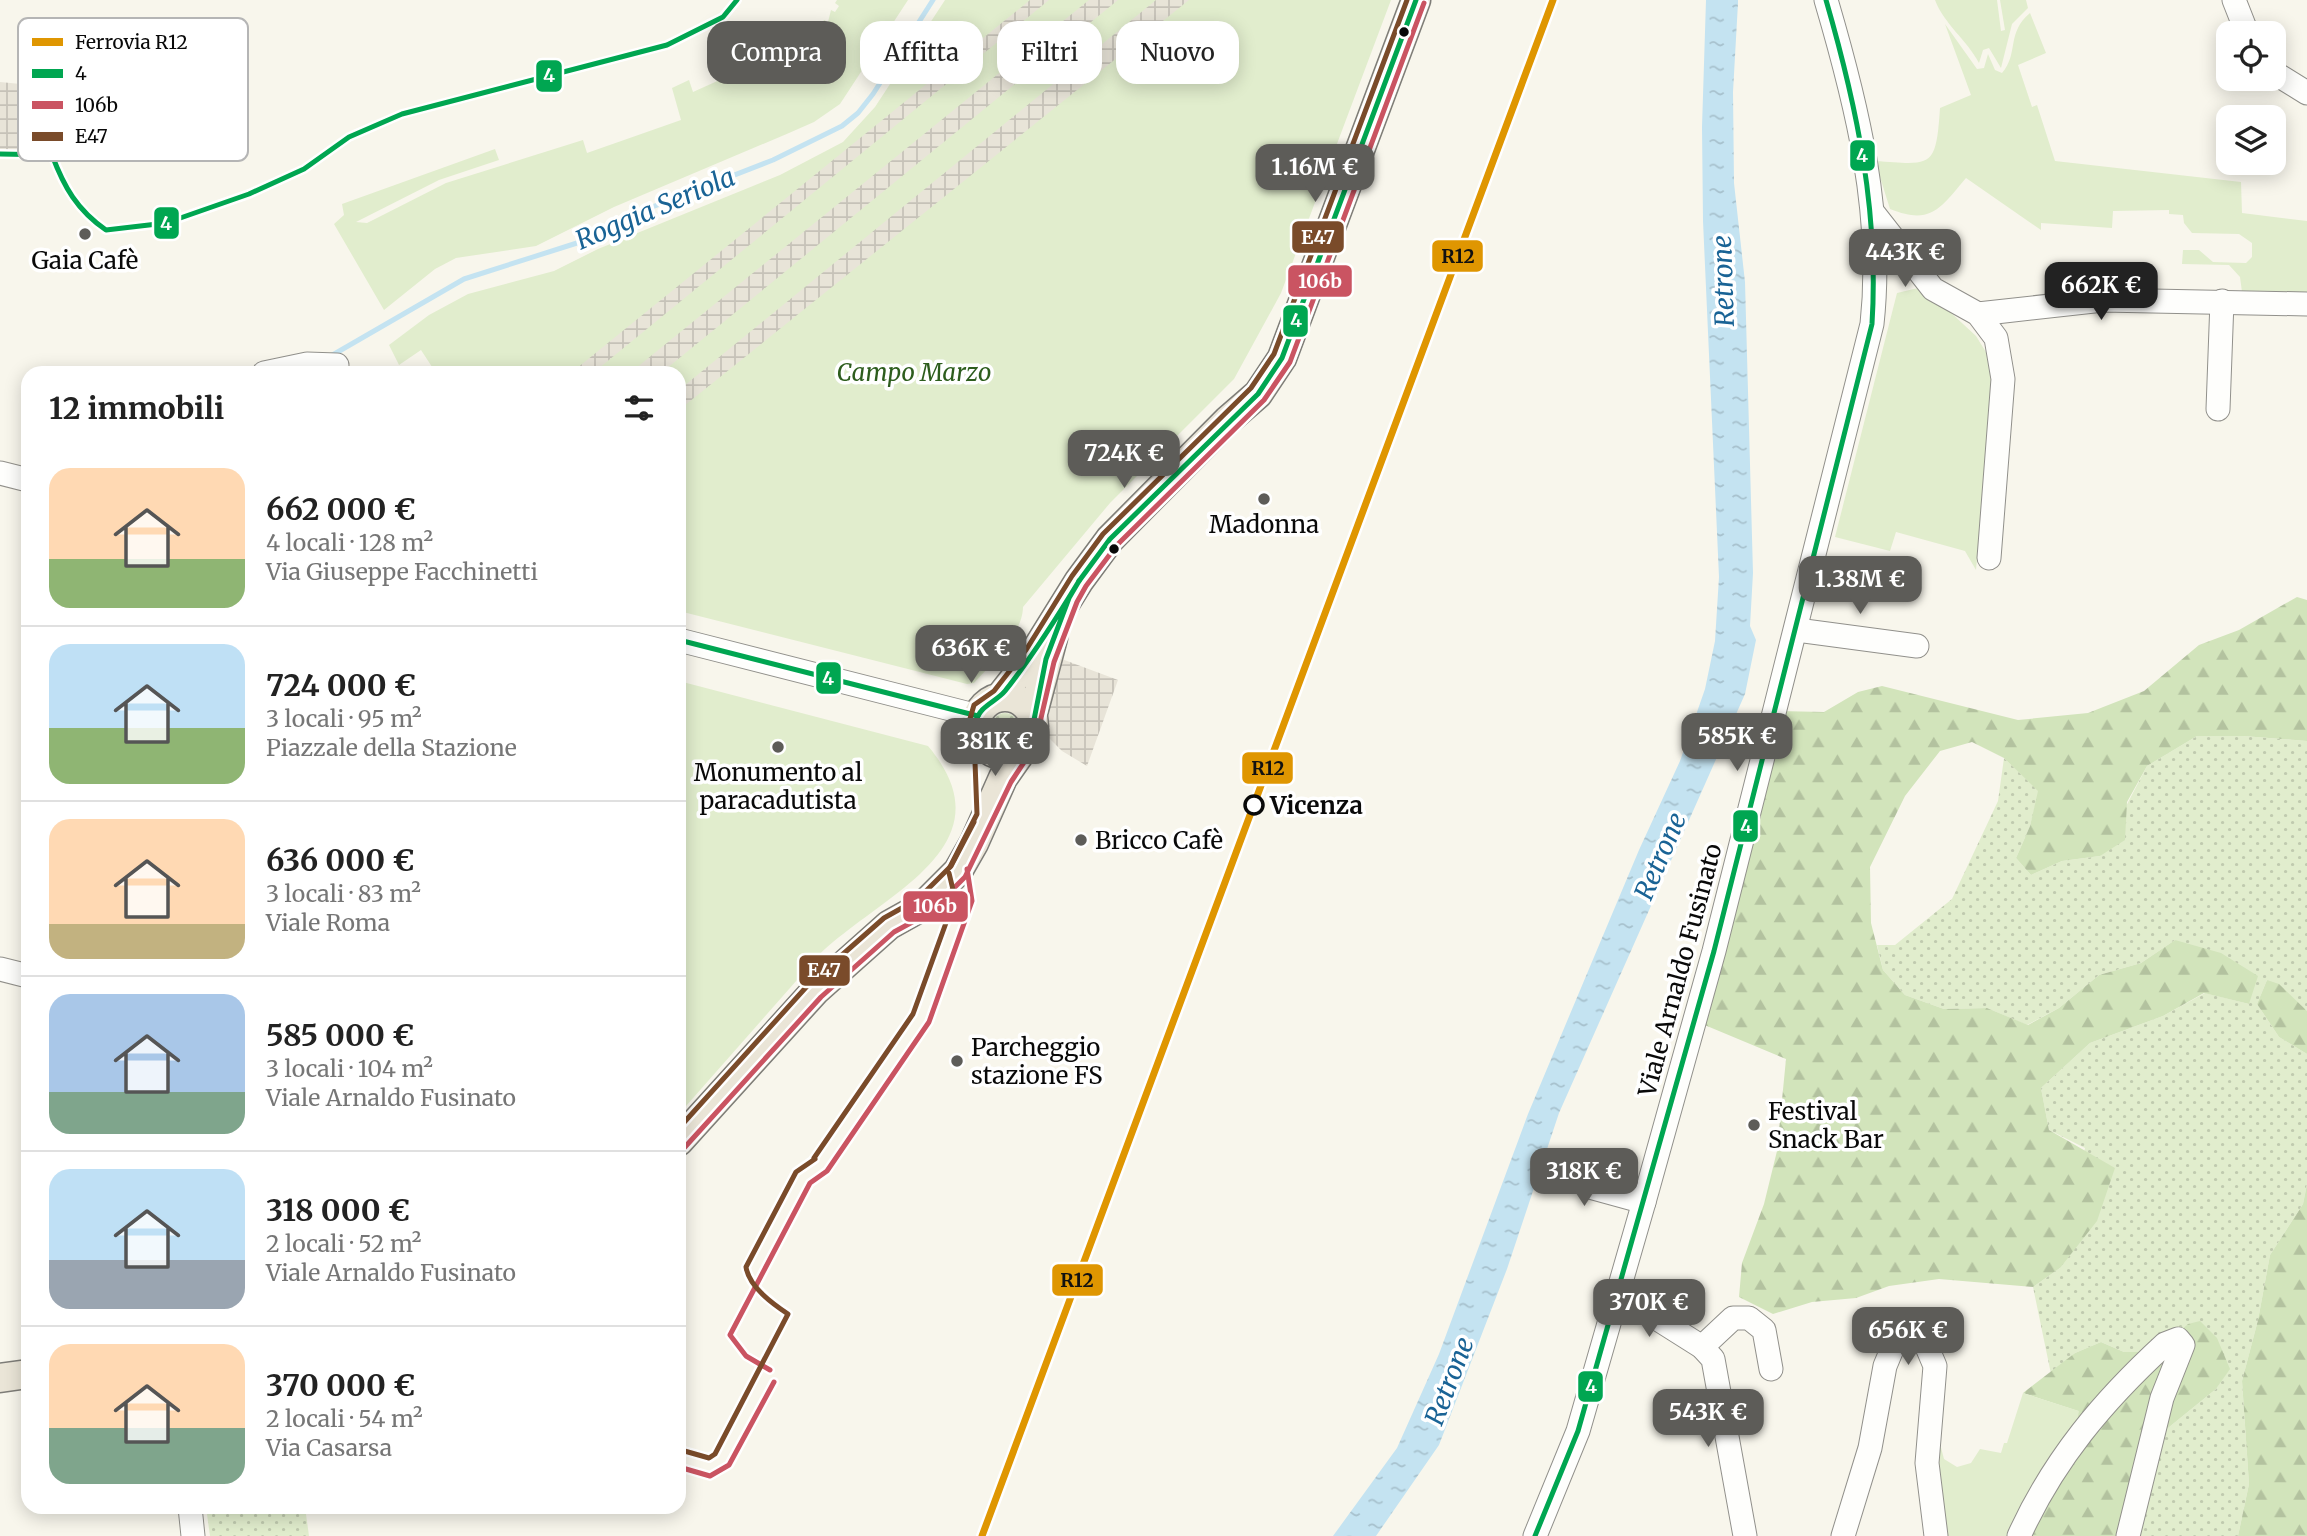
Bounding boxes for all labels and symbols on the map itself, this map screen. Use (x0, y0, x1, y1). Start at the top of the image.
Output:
legend (18, 18, 248, 161)
unlabelled marker (1397, 25, 1411, 39)
text: Ferrovia R12 (75, 30, 188, 54)
line badge: 4 (535, 59, 563, 93)
text: 4 (75, 61, 87, 85)
text: 4 (543, 63, 555, 87)
text: 106b (75, 93, 118, 117)
text: E47 (75, 124, 108, 148)
line badge: 4 (1849, 139, 1876, 172)
text: 4 (1856, 143, 1868, 167)
pin: 1.16M € (1250, 144, 1380, 204)
water label: Roggia Seriola (570, 160, 740, 256)
line badge: 4 (153, 206, 180, 240)
text: 4 (160, 211, 172, 235)
line badge: E47 (1291, 220, 1345, 254)
text: E47 (1301, 225, 1335, 249)
marker: Gaia Cafè (77, 226, 93, 242)
pin: 443K € (1848, 230, 1962, 289)
water label: Retrone (1705, 235, 1741, 327)
line badge: R12 (1431, 239, 1484, 273)
text: R12 (1441, 244, 1475, 268)
place label: Gaia Cafè (32, 245, 138, 276)
pin: 662K € (2044, 262, 2158, 322)
line badge: 106b (1287, 264, 1353, 298)
text: 106b (1298, 269, 1342, 293)
line badge: 4 (1282, 304, 1309, 338)
text: 4 (1290, 308, 1302, 332)
park label: Campo Marzo (837, 357, 991, 388)
pin: 724K € (1067, 430, 1181, 490)
marker: Madonna (1256, 491, 1272, 507)
place label: Madonna (1209, 509, 1319, 540)
unlabelled marker (1107, 542, 1121, 556)
pin: 1.38M € (1795, 556, 1925, 616)
pin: 636K € (914, 626, 1028, 685)
line badge: 4 (815, 661, 842, 695)
text: 4 (822, 666, 834, 690)
pin: 585K € (1680, 714, 1794, 773)
pin: 381K € (938, 718, 1052, 778)
marker: Monumento al paracadutista (770, 739, 786, 755)
line badge: R12 (1241, 751, 1294, 785)
text: R12 (1251, 756, 1285, 780)
place label: Monumento al paracadutista (694, 757, 862, 816)
place label: Vicenza (1269, 790, 1363, 821)
marker: Vicenza (1244, 795, 1264, 815)
water label: Retrone (1627, 807, 1693, 905)
line badge: 4 (1732, 809, 1759, 843)
text: 4 (1740, 814, 1752, 838)
place label: Bricco Cafè (1095, 825, 1223, 856)
marker: Bricco Cafè (1073, 832, 1089, 848)
street label: Viale Arnaldo Fusinato (1631, 840, 1729, 1101)
line badge: 106b (902, 890, 969, 923)
text: 106b (913, 894, 957, 918)
line badge: E47 (798, 954, 851, 987)
text: E47 (807, 958, 841, 982)
place label: Parcheggio stazione FS (971, 1032, 1103, 1091)
marker: Parcheggio stazione FS (949, 1053, 965, 1069)
place label: Festival Snack Bar (1768, 1096, 1884, 1155)
marker: Festival Snack Bar (1746, 1117, 1762, 1133)
pin: 318K € (1527, 1148, 1641, 1208)
line badge: R12 (1051, 1263, 1104, 1297)
text: R12 (1060, 1268, 1094, 1292)
pin: 370K € (1592, 1280, 1706, 1339)
pin: 656K € (1851, 1308, 1965, 1367)
water label: Retrone (1417, 1332, 1481, 1430)
line badge: 4 (1577, 1370, 1604, 1403)
text: 4 (1585, 1374, 1597, 1398)
pin: 543K € (1651, 1390, 1765, 1449)

